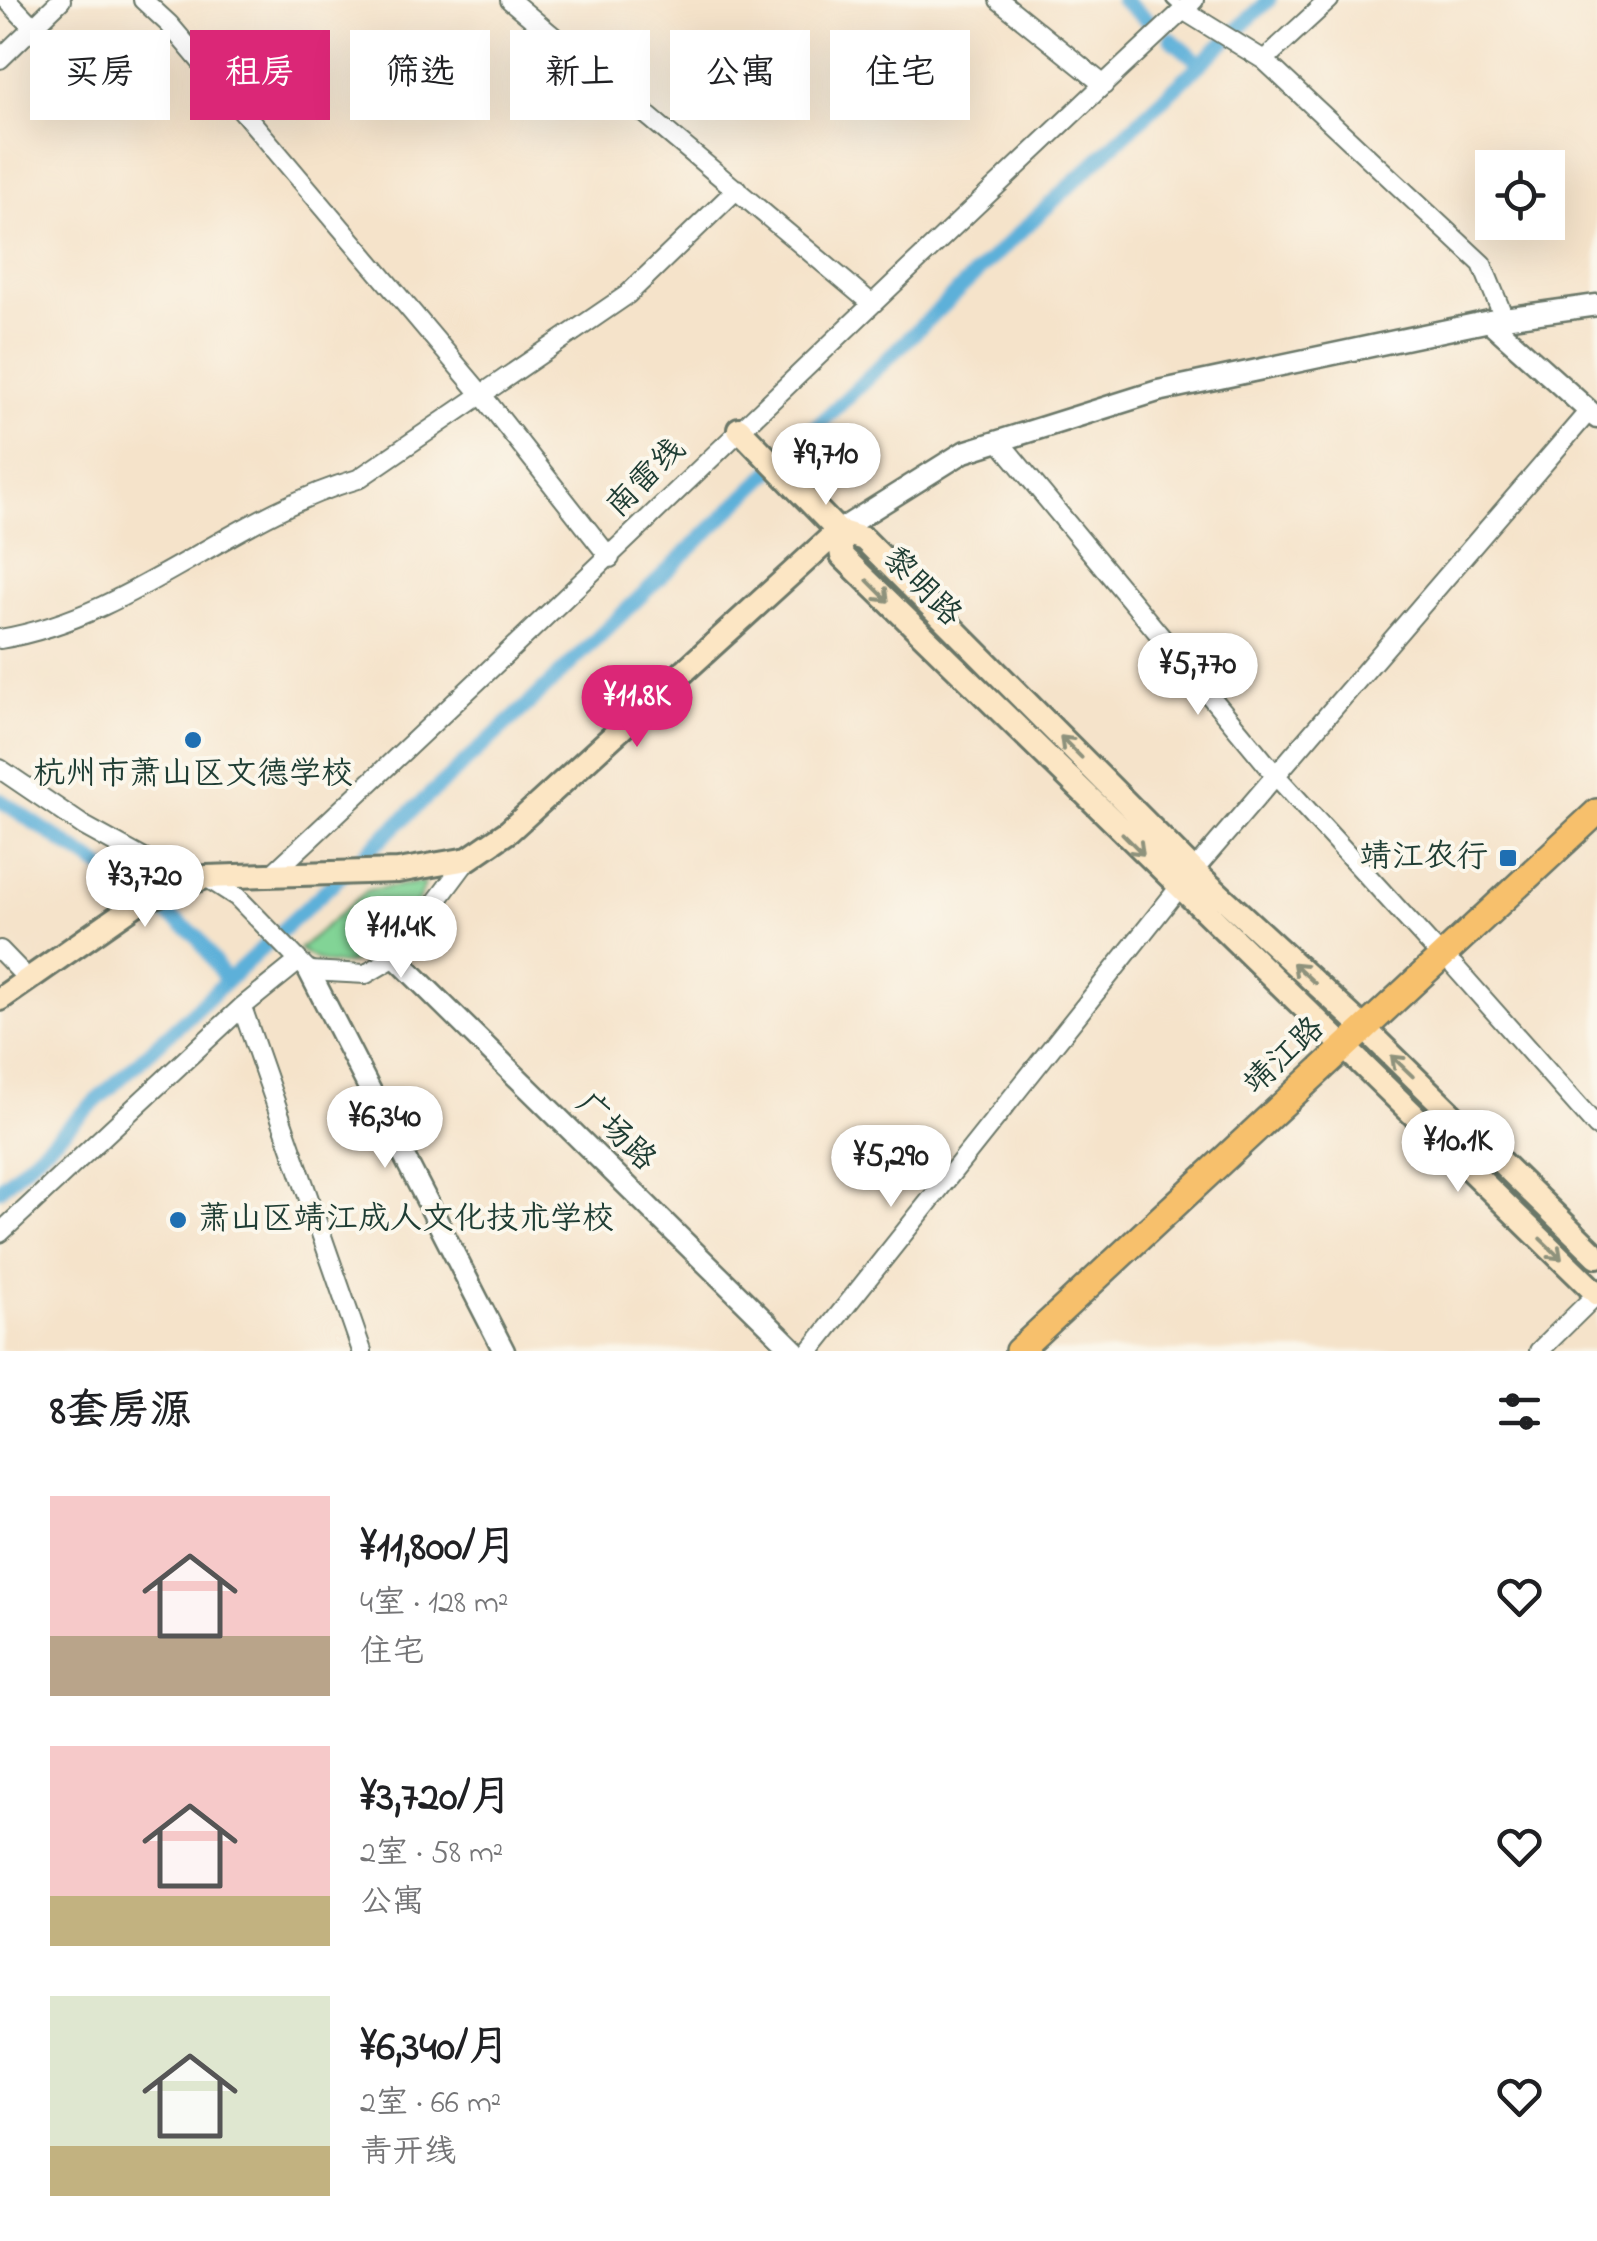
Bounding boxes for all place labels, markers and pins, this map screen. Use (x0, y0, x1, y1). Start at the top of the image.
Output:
pin: ¥9,710 (745, 423, 907, 508)
pin: ¥5,770 (1117, 633, 1279, 718)
pin: ¥11.8K (556, 665, 718, 750)
marker: 杭州市萧山区文德学校 (182, 729, 204, 751)
place label: 杭州市萧山区文德学校 (33, 752, 353, 799)
place label: 靖江农行 (1360, 835, 1488, 882)
pin: ¥3,720 (64, 845, 226, 930)
marker: 靖江农行 (1497, 847, 1519, 869)
pin: ¥11.4K (320, 896, 482, 981)
pin: ¥6,340 (304, 1086, 466, 1171)
pin: ¥10.1K (1377, 1110, 1539, 1195)
pin: ¥5,290 (810, 1125, 972, 1210)
place label: 萧山区靖江成人文化技术学校 (198, 1197, 614, 1244)
marker: 萧山区靖江成人文化技术学校 (167, 1209, 189, 1231)

